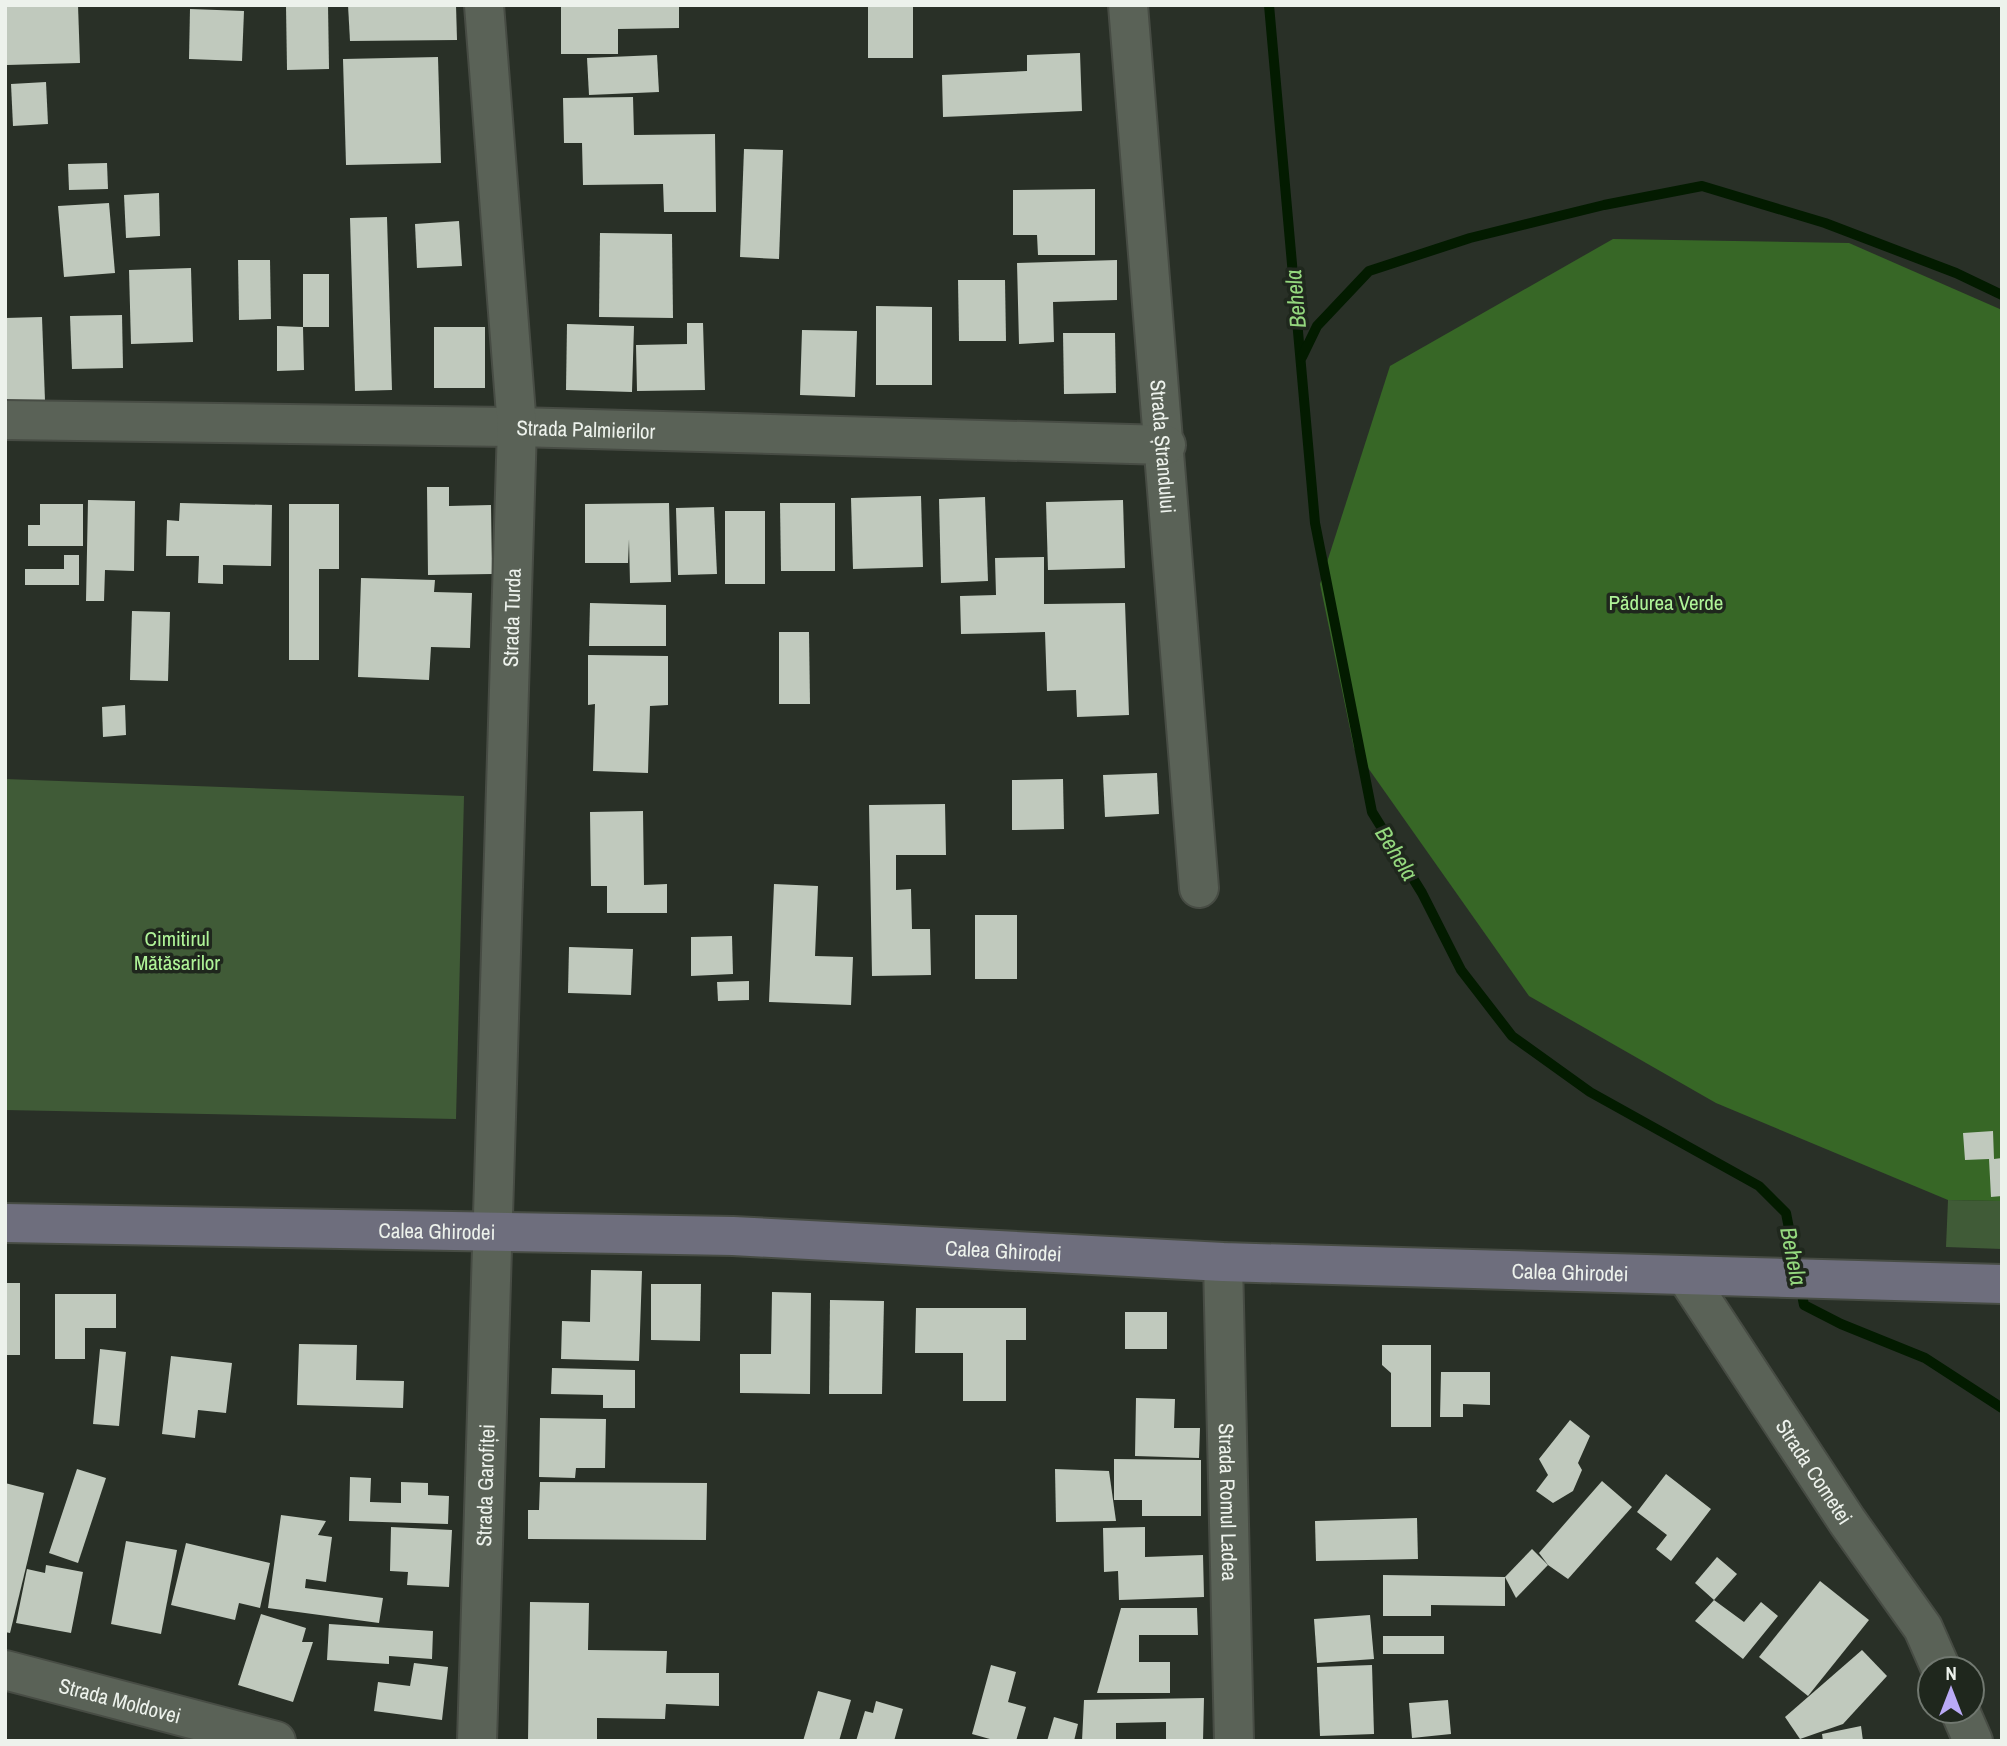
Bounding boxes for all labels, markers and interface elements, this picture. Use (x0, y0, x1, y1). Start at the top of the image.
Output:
water label: Behela (1277, 268, 1313, 330)
street label: Strada Ștrandului (1144, 379, 1183, 515)
street label: Strada Palmierilor (516, 412, 656, 445)
street label: Strada Turda (495, 567, 527, 667)
park label: Pădurea Verde (1609, 588, 1723, 617)
water label: Behela (1368, 820, 1426, 886)
park label: Cimitirul Mătăsarilor (134, 924, 220, 977)
street label: Calea Ghirodei (378, 1215, 496, 1246)
water label: Behela (1773, 1224, 1815, 1288)
street label: Calea Ghirodei (944, 1233, 1063, 1268)
street label: Calea Ghirodei (1511, 1256, 1629, 1288)
street label: Strada Cometei (1769, 1413, 1860, 1530)
street label: Strada Garofiței (468, 1423, 501, 1547)
street label: Strada Romul Ladea (1212, 1423, 1245, 1582)
north arrow (1916, 1655, 1986, 1725)
text: N (1945, 1660, 1957, 1686)
street label: Strada Moldovei (56, 1670, 184, 1730)

